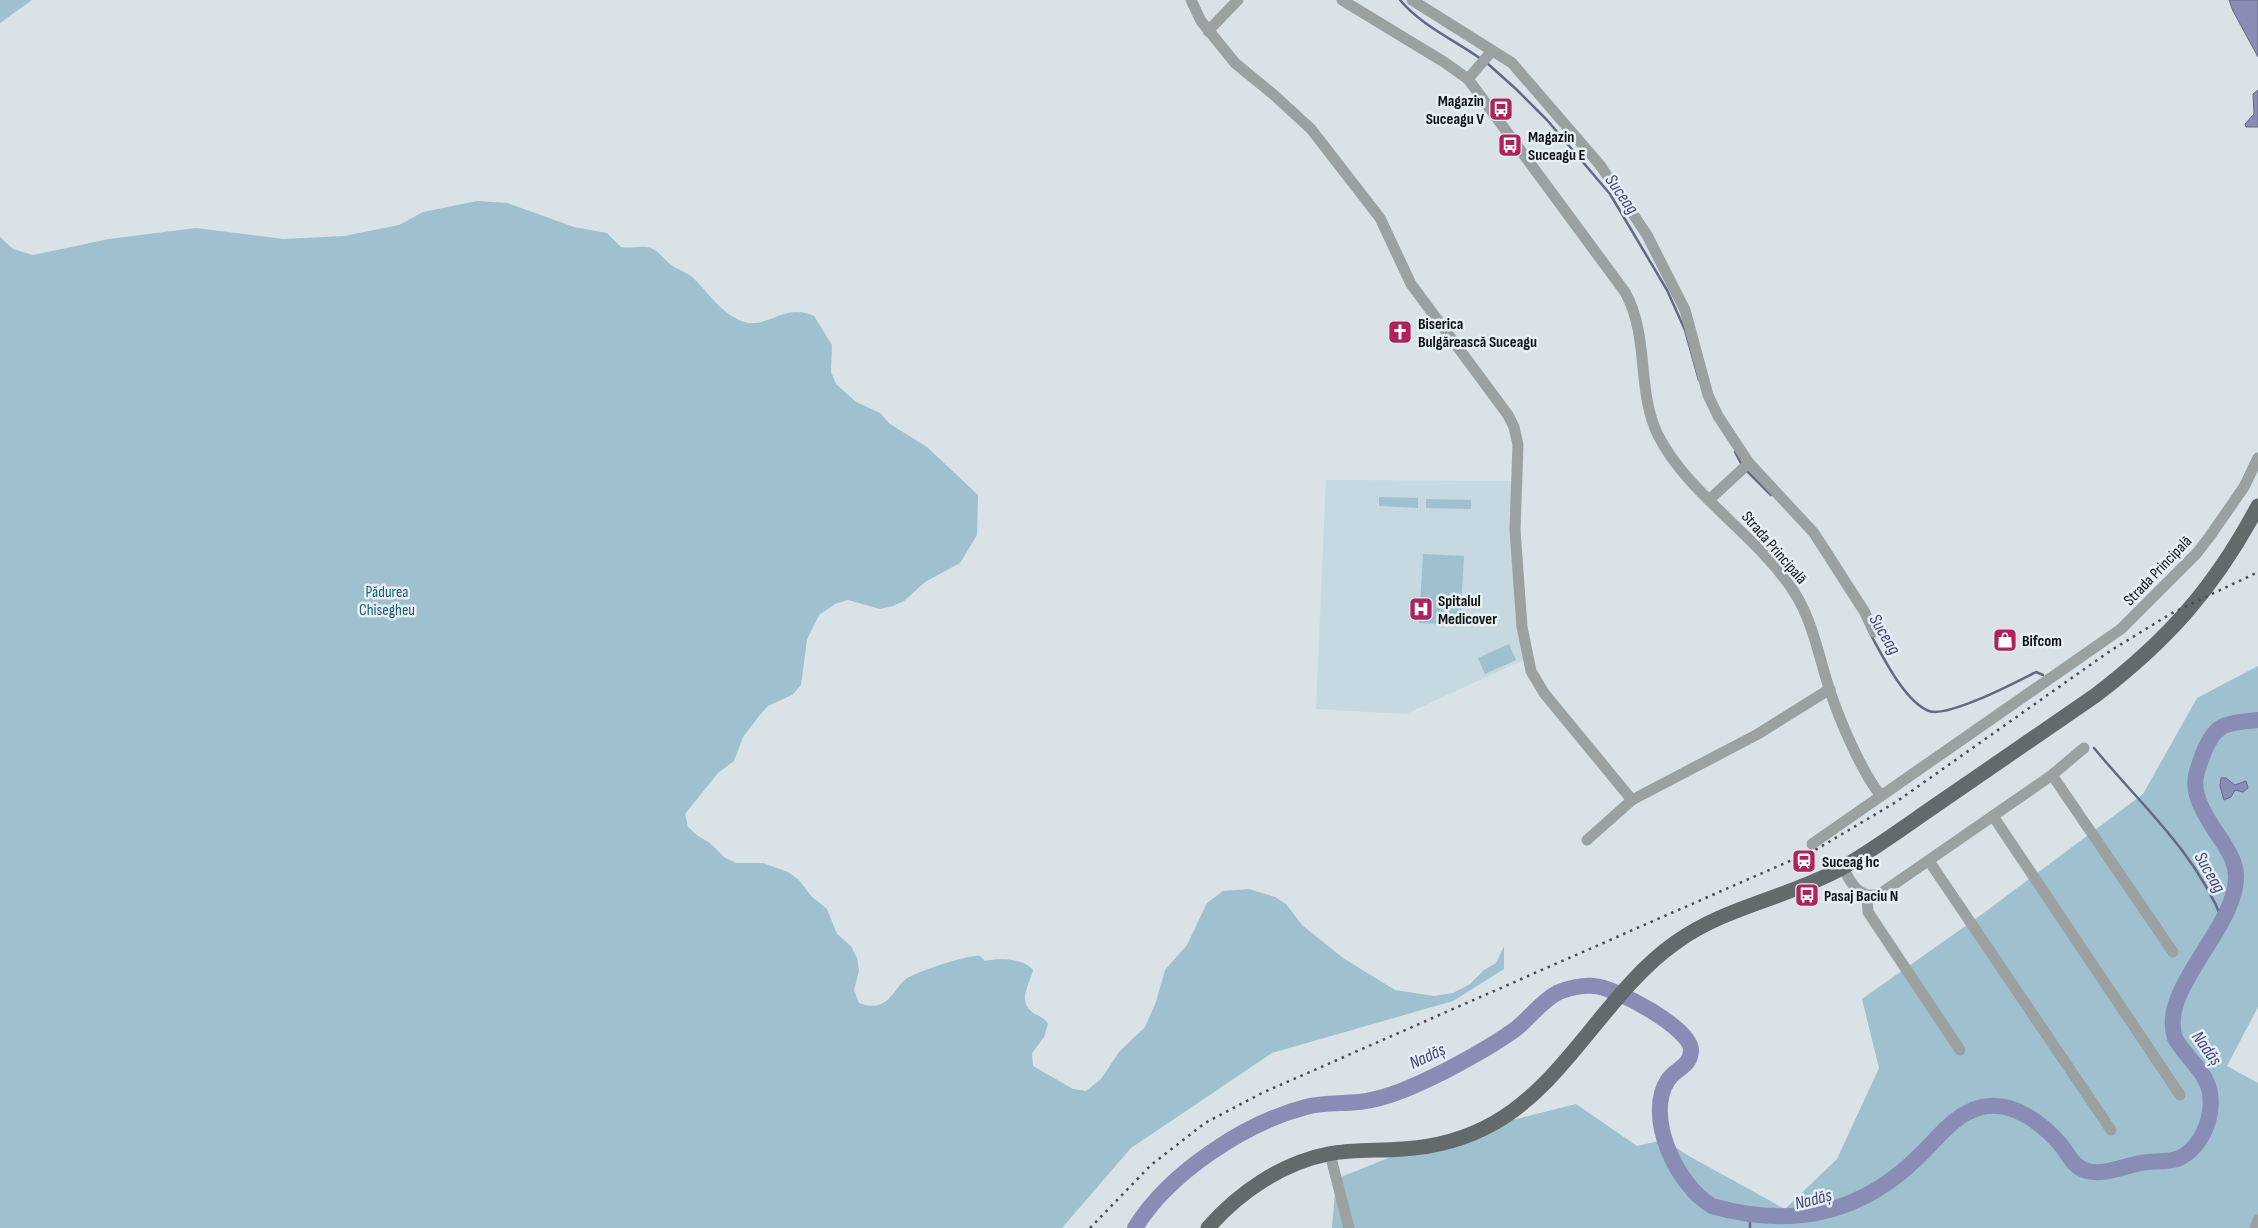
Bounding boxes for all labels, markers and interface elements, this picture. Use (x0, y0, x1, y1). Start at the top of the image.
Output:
place label: Magazin Suceagu V (1426, 92, 1484, 129)
bus stop icon: Magazin Suceagu V (1488, 96, 1514, 122)
place label: Magazin Suceagu E (1528, 128, 1586, 165)
bus stop icon: Magazin Suceagu E (1497, 132, 1523, 158)
water label: Suceag (1600, 170, 1643, 219)
place label: Biserica Bulgărească Suceagu (1418, 315, 1537, 352)
church icon: Biserica Bulgărească Suceagu (1387, 319, 1413, 345)
street label: Strada Principală (1737, 508, 1811, 588)
street label: Strada Principală (2120, 532, 2196, 610)
park label: Pădurea Chisegheu (359, 583, 415, 620)
place label: Spitalul Medicover (1438, 592, 1497, 629)
hospital icon: Spitalul Medicover (1408, 596, 1434, 622)
water label: Suceag (1864, 610, 1905, 659)
shop icon: Bifcom (1992, 627, 2018, 653)
place label: Bifcom (2022, 632, 2062, 651)
station icon: Suceag hc (1791, 848, 1817, 874)
water label: Suceag (2190, 848, 2230, 897)
place label: Suceag hc (1822, 853, 1880, 872)
bus stop icon: Pasaj Baciu N (1794, 882, 1820, 908)
place label: Pasaj Baciu N (1824, 887, 1898, 906)
water label: Nadăș (2187, 1027, 2226, 1070)
water label: Nadăș (1406, 1039, 1449, 1074)
water label: Nadăș (1793, 1185, 1834, 1214)

